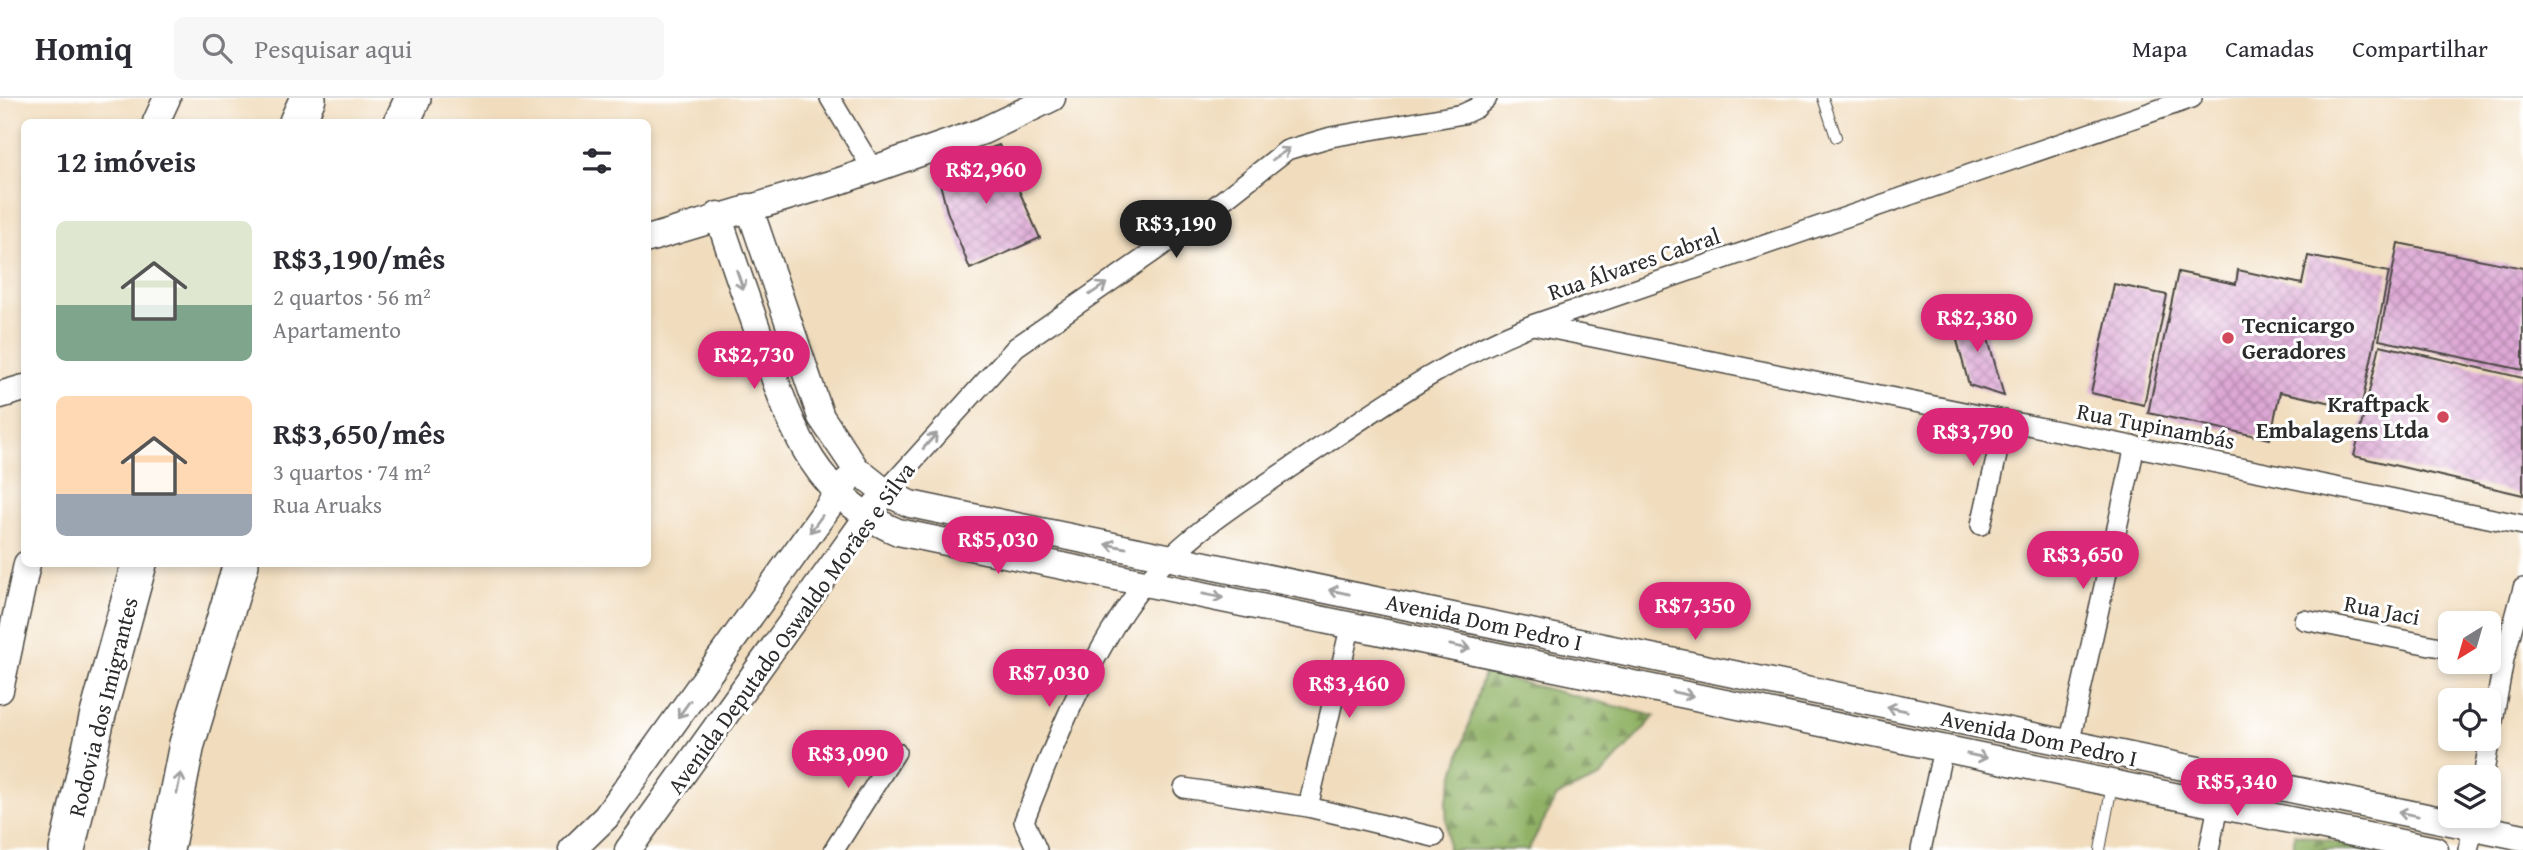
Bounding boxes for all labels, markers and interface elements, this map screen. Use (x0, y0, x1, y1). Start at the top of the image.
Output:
search box (174, 17, 664, 80)
text: Homiq (35, 24, 132, 72)
icon: search (198, 29, 236, 67)
text: Pesquisar aqui (254, 29, 412, 68)
text: Mapa (2132, 31, 2187, 66)
text: Camadas (2225, 31, 2314, 66)
text: Compartilhar (2352, 31, 2488, 66)
text: 12 imóveis (56, 139, 196, 183)
icon: filters (578, 142, 616, 180)
pin: R$2,960 (921, 146, 1051, 206)
one-way arrow (1271, 147, 1290, 161)
text: R$2,960 (946, 152, 1026, 185)
pin: R$3,190 (1111, 200, 1241, 260)
text: R$3,190 (1136, 206, 1216, 239)
street label: Rua Álvares Cabral (1543, 219, 1724, 308)
text: R$3,190/mês (273, 236, 445, 280)
icon: home (112, 249, 196, 333)
one-way arrow (735, 268, 747, 290)
text: 2 quartos · 56 m² (273, 280, 431, 313)
one-way arrow (1088, 282, 1107, 296)
pin: R$2,380 (1912, 294, 2042, 354)
text: R$2,380 (1937, 300, 2017, 333)
place label: Tecnicargo Geradores (2242, 308, 2355, 367)
text: Apartamento (273, 313, 401, 346)
marker: Tecnicargo Geradores (2220, 330, 2236, 346)
pin: R$2,730 (689, 331, 819, 391)
text: R$2,730 (714, 337, 794, 370)
place label: Kraftpack Embalagens Ltda (2256, 387, 2430, 446)
street label: Rua Tupinambás (2074, 394, 2238, 457)
pin: R$3,790 (1908, 408, 2038, 468)
marker: Kraftpack Embalagens Ltda (2435, 409, 2451, 425)
text: R$3,650/mês (273, 411, 445, 455)
text: R$3,790 (1933, 414, 2013, 447)
icon: home (112, 424, 196, 508)
one-way arrow (922, 433, 939, 450)
text: 3 quartos · 74 m² (273, 455, 431, 488)
street label: Avenida Deputado Oswaldo Morães e Silva (659, 455, 922, 800)
text: Rua Aruaks (273, 488, 382, 521)
one-way arrow (809, 514, 824, 533)
pin: R$5,030 (933, 517, 1063, 576)
text: R$5,030 (958, 522, 1038, 555)
pin: R$3,650 (2018, 532, 2148, 591)
text: R$3,650 (2043, 537, 2123, 570)
one-way arrow (1105, 538, 1128, 552)
pin: R$7,350 (1630, 582, 1760, 642)
one-way arrow (1328, 584, 1351, 598)
street label: Avenida Dom Pedro I (1383, 585, 1585, 658)
street label: Rua Jaci (2341, 586, 2423, 633)
text: R$7,350 (1655, 588, 1735, 621)
one-way arrow (1201, 589, 1224, 603)
street label: Rodovia dos Imigrantes (59, 594, 146, 820)
north arrow (2438, 611, 2501, 674)
map controls (2438, 611, 2501, 828)
one-way arrow (1448, 640, 1471, 654)
pin: R$7,030 (984, 650, 1114, 709)
text: R$7,030 (1009, 655, 1089, 688)
pin: R$3,460 (1284, 660, 1414, 720)
text: R$3,460 (1309, 666, 1389, 699)
one-way arrow (1671, 687, 1694, 701)
button: locate (2438, 688, 2501, 751)
one-way arrow (677, 699, 691, 718)
one-way arrow (1886, 701, 1909, 715)
street label: Avenida Dom Pedro I (1938, 701, 2140, 774)
pin: R$3,090 (783, 730, 913, 790)
text: R$3,090 (808, 736, 888, 769)
one-way arrow (1965, 749, 1988, 763)
pin: R$5,340 (2172, 758, 2302, 818)
text: R$5,340 (2197, 764, 2277, 797)
button: layers (2438, 765, 2501, 828)
one-way arrow (173, 772, 187, 795)
one-way arrow (2397, 806, 2420, 820)

